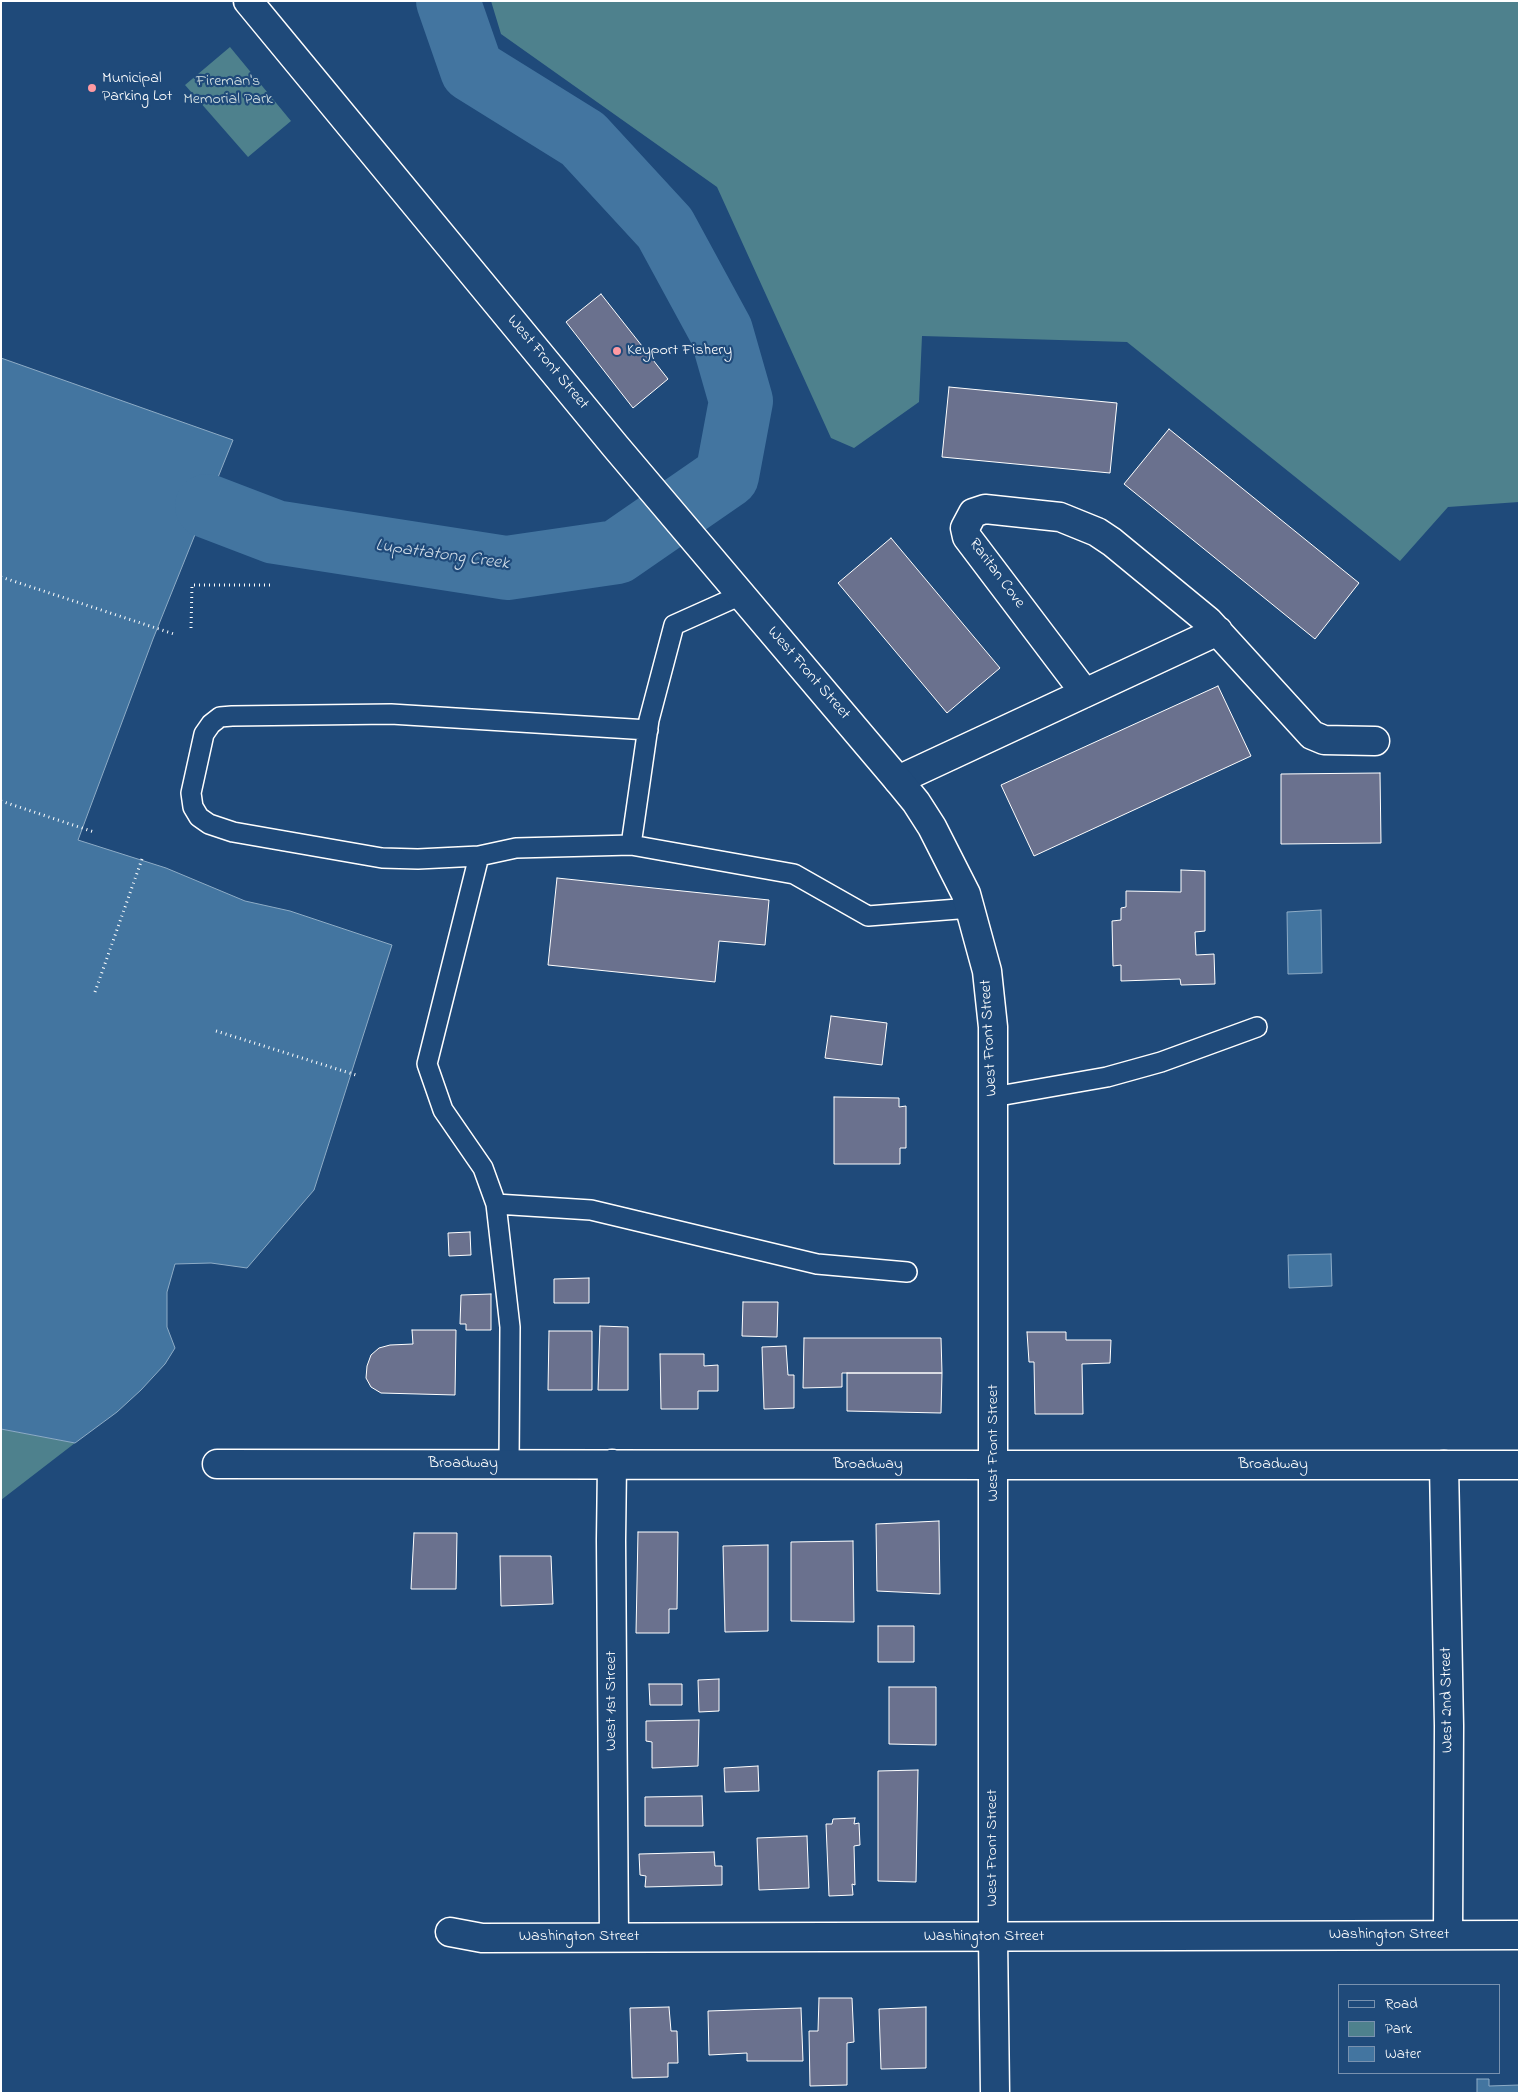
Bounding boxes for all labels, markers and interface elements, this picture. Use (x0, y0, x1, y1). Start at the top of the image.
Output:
place label: Municipal Parking Lot (102, 69, 172, 107)
park label: Fireman's Memorial Park (183, 72, 273, 110)
marker: Municipal Parking Lot (86, 82, 98, 94)
street label: West Front Street (502, 312, 592, 414)
place label: Keyport Fishery (627, 341, 732, 361)
marker: Keyport Fishery (611, 345, 623, 357)
street label: Raritan Cove (964, 535, 1028, 613)
water label: Lupattatong Creek (374, 536, 510, 576)
street label: West Front Street (762, 624, 854, 724)
street label: West Front Street (977, 979, 1003, 1097)
street label: West Front Street (984, 1384, 1004, 1502)
street label: Broadway (428, 1454, 498, 1474)
street label: Broadway (833, 1455, 903, 1475)
street label: Broadway (1238, 1455, 1308, 1475)
street label: West 2nd Street (1437, 1647, 1459, 1753)
street label: West 1st Street (602, 1651, 622, 1751)
street label: West Front Street (983, 1789, 1003, 1907)
street label: Washington Street (1329, 1925, 1449, 1945)
street label: Washington Street (519, 1927, 639, 1947)
street label: Washington Street (924, 1927, 1044, 1947)
legend (1338, 1984, 1500, 2074)
text: Road (1385, 1993, 1418, 2015)
text: Park (1385, 2018, 1412, 2040)
text: Water (1385, 2043, 1421, 2065)

